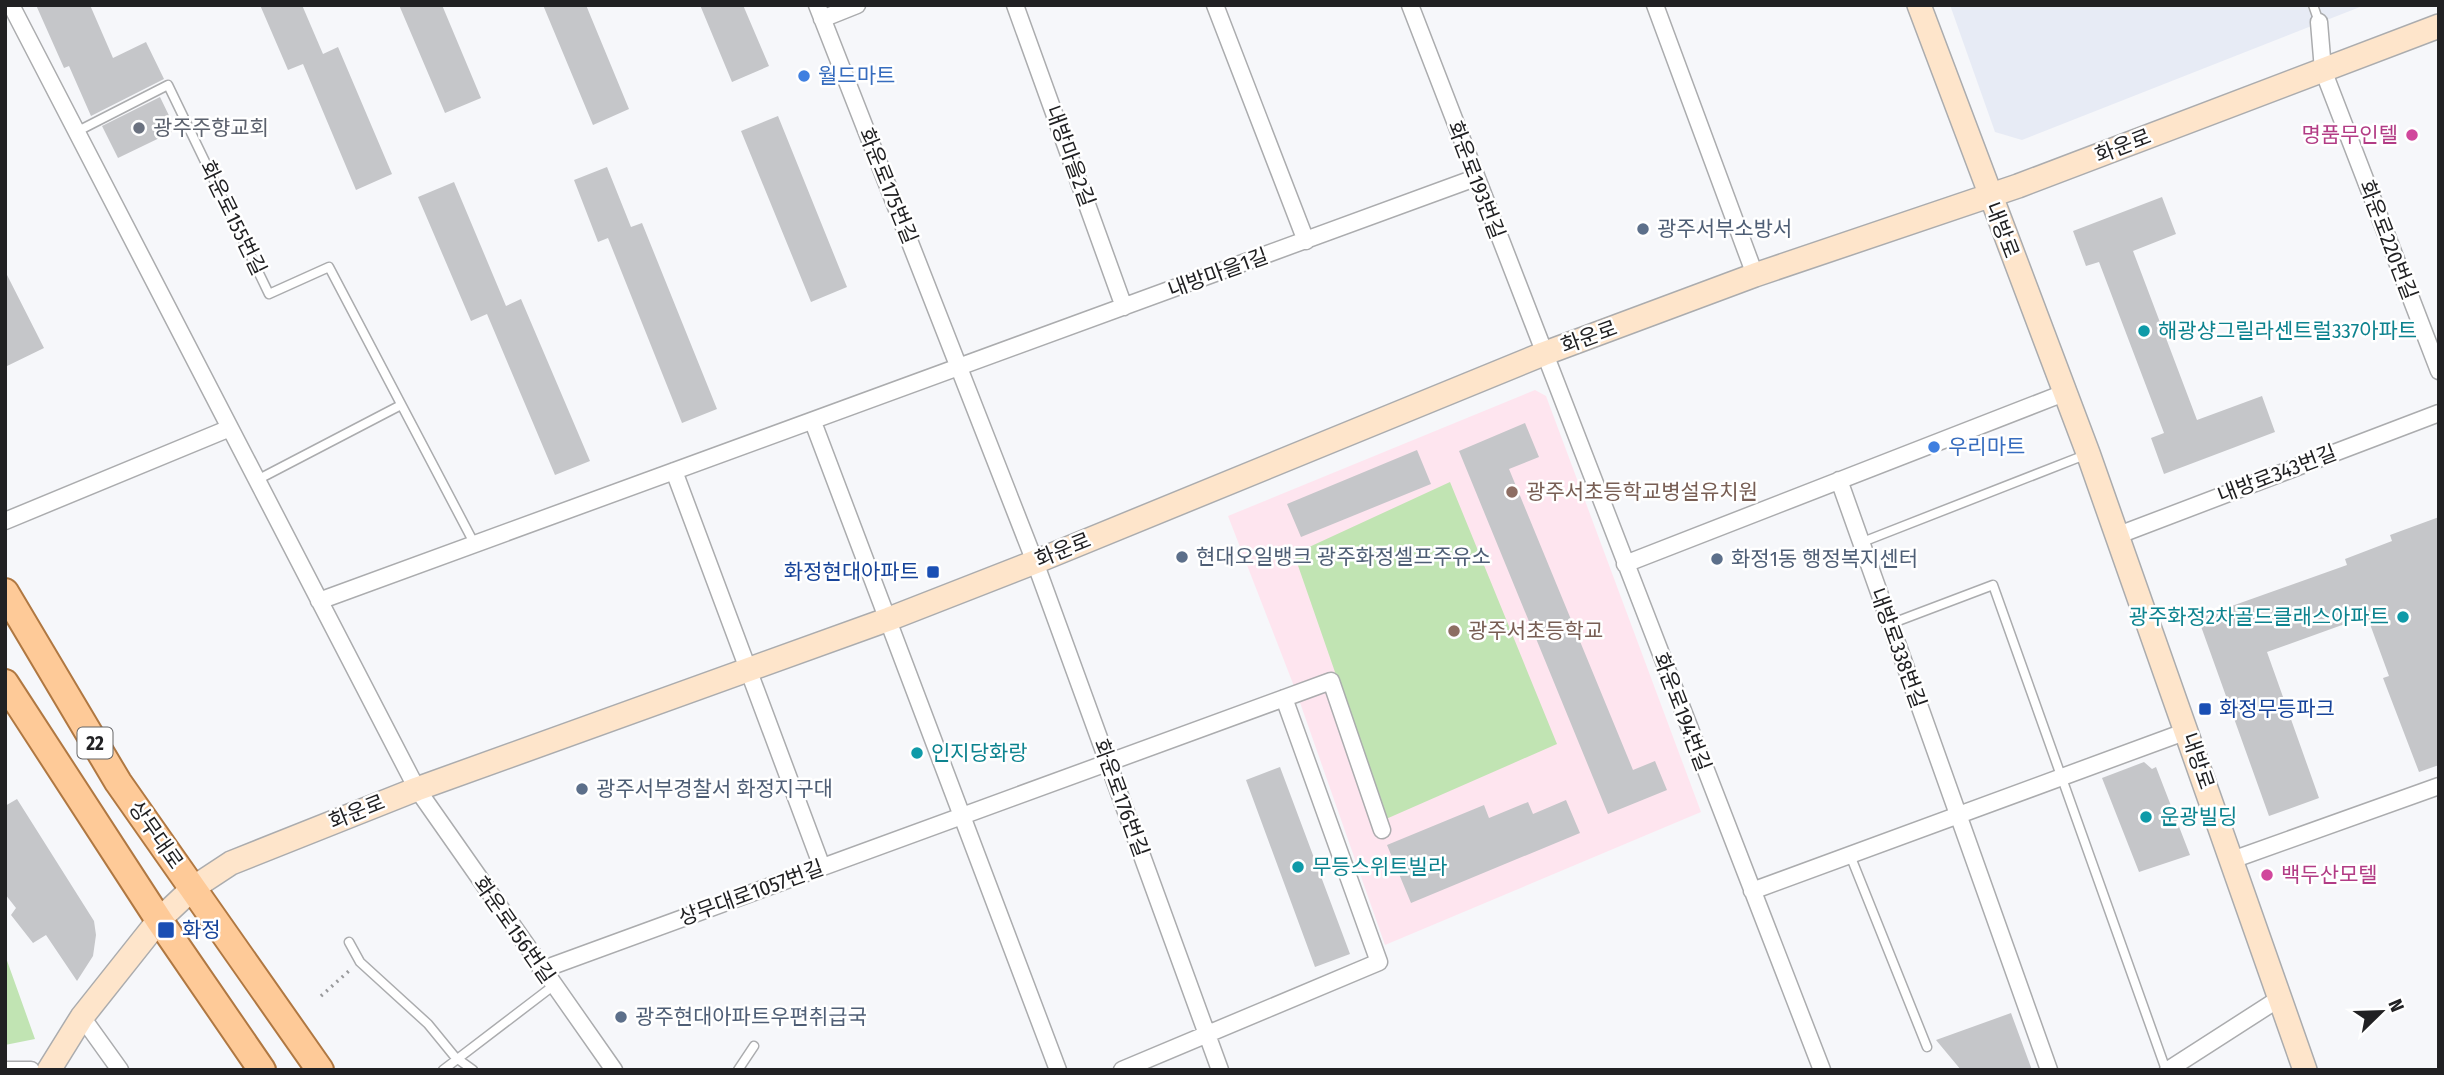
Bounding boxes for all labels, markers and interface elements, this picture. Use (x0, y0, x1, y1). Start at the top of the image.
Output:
place label: 월드마트 (818, 63, 895, 89)
marker: 월드마트 (796, 68, 812, 84)
street label: 내방마을2길 (1040, 102, 1100, 210)
place label: 광주주향교회 (153, 115, 269, 141)
street label: 화운로193번길 (1442, 117, 1510, 243)
marker: 광주주향교회 (131, 120, 147, 136)
place label: 명품무인텔 (2301, 122, 2398, 148)
street label: 화운로 (2091, 123, 2155, 169)
street label: 화운로175번길 (853, 124, 923, 248)
marker: 명품무인텔 (2404, 127, 2420, 143)
street label: 화운로155번길 (194, 157, 272, 279)
street label: 화운로220번길 (2353, 176, 2423, 304)
street label: 내방로 (1979, 198, 2025, 262)
place label: 광주서부소방서 (1657, 216, 1792, 242)
marker: 광주서부소방서 (1635, 221, 1651, 237)
street label: 내방마을1길 (1164, 243, 1272, 303)
street label: 화운로 (1557, 315, 1621, 359)
place label: 해광샹그릴라센트럴337아파트 (2158, 318, 2417, 344)
marker: 해광샹그릴라센트럴337아파트 (2136, 323, 2152, 339)
place label: 우리마트 (1948, 434, 2025, 460)
marker: 우리마트 (1926, 439, 1942, 455)
street label: 내방로343번길 (2214, 439, 2340, 509)
place label: 광주서초등학교병설유치원 (1526, 479, 1758, 505)
marker: 광주서초등학교병설유치원 (1504, 484, 1520, 500)
street label: 화운로 (1031, 527, 1095, 573)
place label: 현대오일뱅크 광주화정셀프주유소 (1196, 544, 1491, 570)
place label: 화정1동 행정복지센터 (1731, 546, 1918, 572)
marker: 현대오일뱅크 광주화정셀프주유소 (1174, 549, 1190, 565)
marker: 화정1동 행정복지센터 (1709, 551, 1725, 567)
place label: 화정현대아파트 (784, 559, 919, 585)
marker: 화정현대아파트 (925, 564, 941, 580)
street label: 내방로338번길 (1864, 584, 1932, 712)
place label: 광주화정2차골드클래스아파트 (2129, 604, 2389, 630)
marker: 광주화정2차골드클래스아파트 (2395, 609, 2411, 625)
place label: 광주서초등학교 (1468, 618, 1603, 644)
marker: 광주서초등학교 (1446, 623, 1462, 639)
street label: 화운로194번길 (1647, 649, 1717, 775)
place label: 화정무등파크 (2219, 696, 2335, 722)
marker: 화정무등파크 (2197, 701, 2213, 717)
road number: 22 (78, 728, 112, 758)
street label: 내방로 (2176, 729, 2220, 793)
street label: 화운로176번길 (1088, 736, 1154, 860)
place label: 인지당화랑 (931, 740, 1028, 766)
marker: 인지당화랑 (909, 745, 925, 761)
place label: 광주서부경찰서 화정지구대 (596, 776, 833, 802)
marker: 광주서부경찰서 화정지구대 (574, 781, 590, 797)
street label: 화운로 (325, 789, 389, 835)
street label: 상무대로 (123, 796, 189, 874)
place label: 운광빌딩 (2160, 804, 2237, 830)
marker: 운광빌딩 (2138, 809, 2154, 825)
place label: 무등스위트빌라 (1312, 854, 1447, 880)
street label: 상무대로1057번길 (675, 855, 827, 931)
marker: 무등스위트빌라 (1290, 859, 1306, 875)
place label: 백두산모텔 (2281, 862, 2378, 888)
marker: 백두산모텔 (2259, 867, 2275, 883)
street label: 화운로156번길 (468, 871, 560, 989)
place label: 화정 (182, 917, 221, 943)
marker: 화정 (156, 920, 176, 940)
north arrow (2346, 977, 2416, 1047)
text: N (2383, 996, 2409, 1015)
place label: 광주현대아파트우편취급국 (635, 1004, 867, 1030)
marker: 광주현대아파트우편취급국 (613, 1009, 629, 1025)

